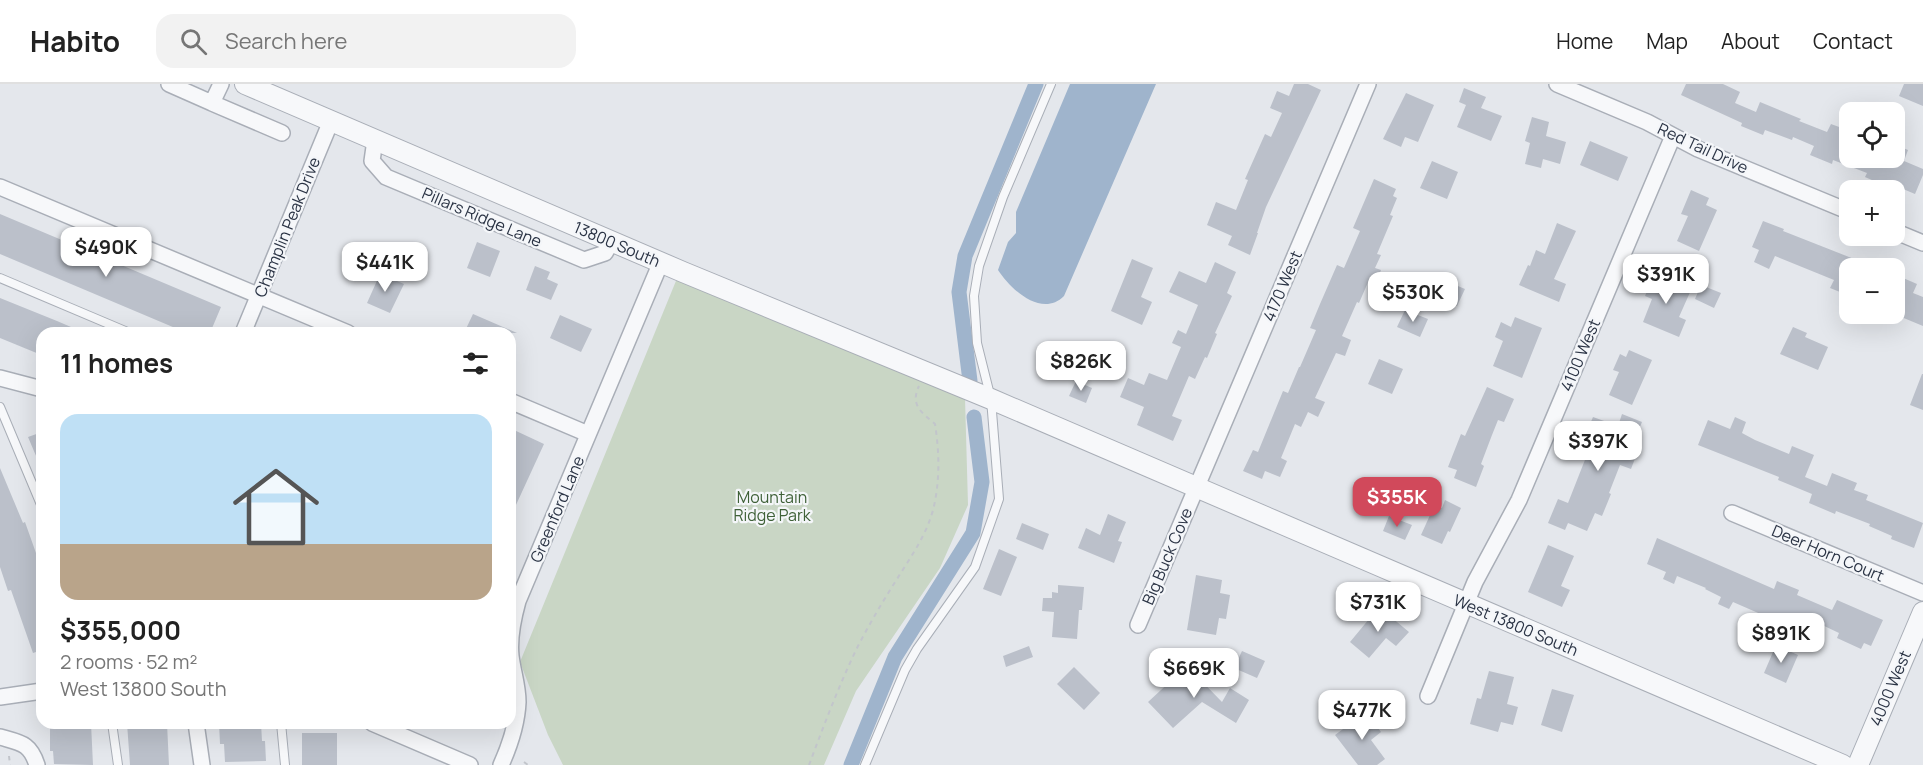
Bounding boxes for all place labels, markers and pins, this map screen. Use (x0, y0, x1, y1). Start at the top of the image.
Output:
pin: $490K (64, 227, 148, 278)
pin: $441K (343, 242, 427, 293)
pin: $391K (1624, 254, 1708, 305)
pin: $530K (1371, 272, 1455, 323)
pin: $826K (1039, 341, 1123, 392)
pin: $397K (1556, 421, 1640, 472)
pin: $355K (1355, 477, 1439, 528)
pin: $731K (1336, 582, 1420, 633)
pin: $891K (1739, 613, 1823, 664)
pin: $669K (1152, 648, 1236, 699)
pin: $477K (1320, 690, 1404, 741)

